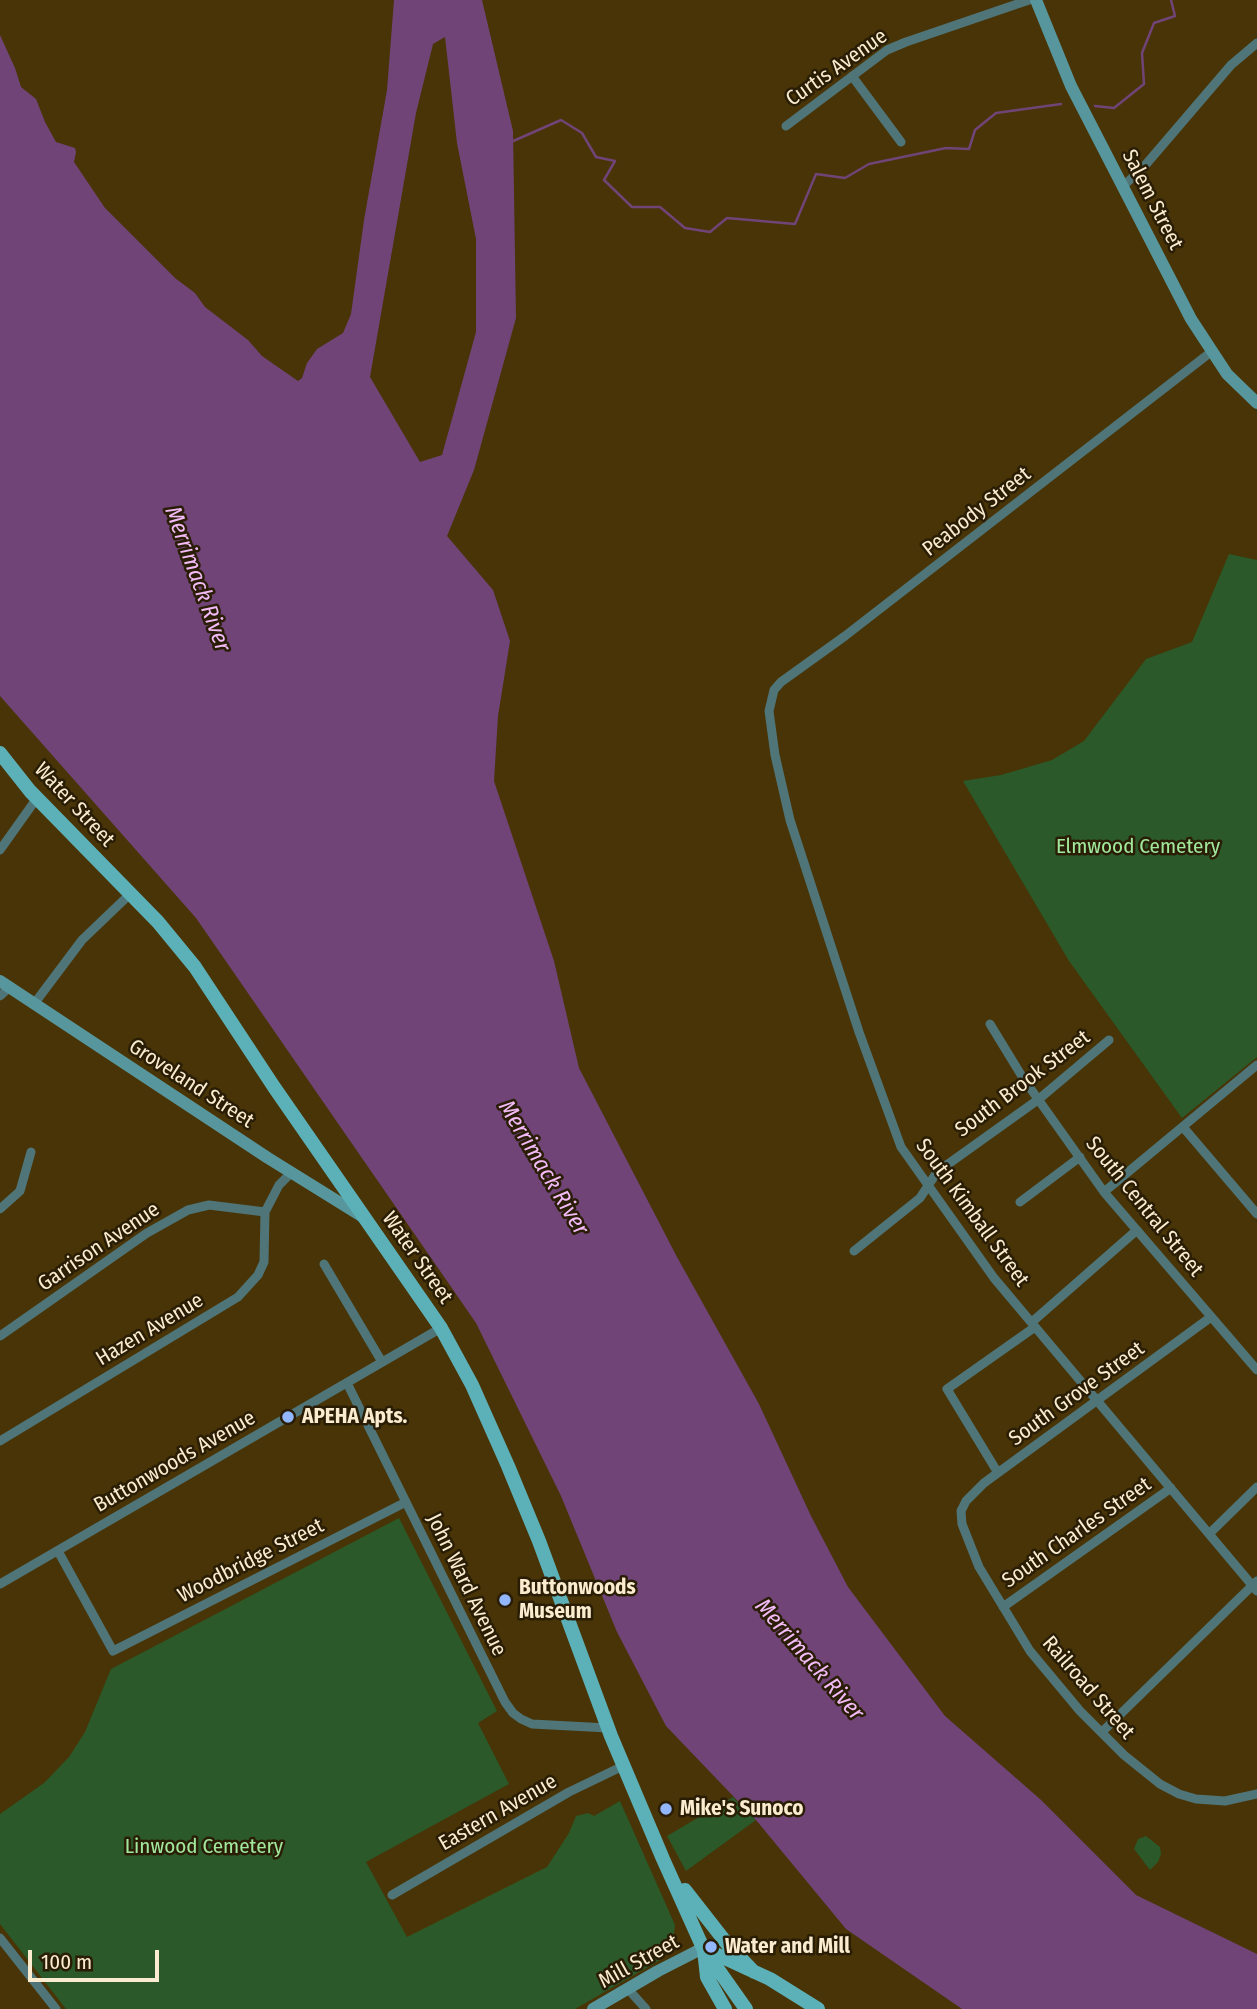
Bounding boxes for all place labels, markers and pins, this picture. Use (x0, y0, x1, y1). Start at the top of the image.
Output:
place label: APEHA Apts. (302, 1404, 407, 1430)
marker: APEHA Apts. (280, 1409, 296, 1425)
place label: Buttonwoods Museum (519, 1575, 636, 1625)
marker: Buttonwoods Museum (497, 1592, 513, 1608)
place label: Mike's Sunoco (680, 1796, 803, 1822)
marker: Mike's Sunoco (658, 1801, 674, 1817)
place label: Water and Mill (725, 1934, 850, 1960)
marker: Water and Mill (703, 1939, 719, 1955)

